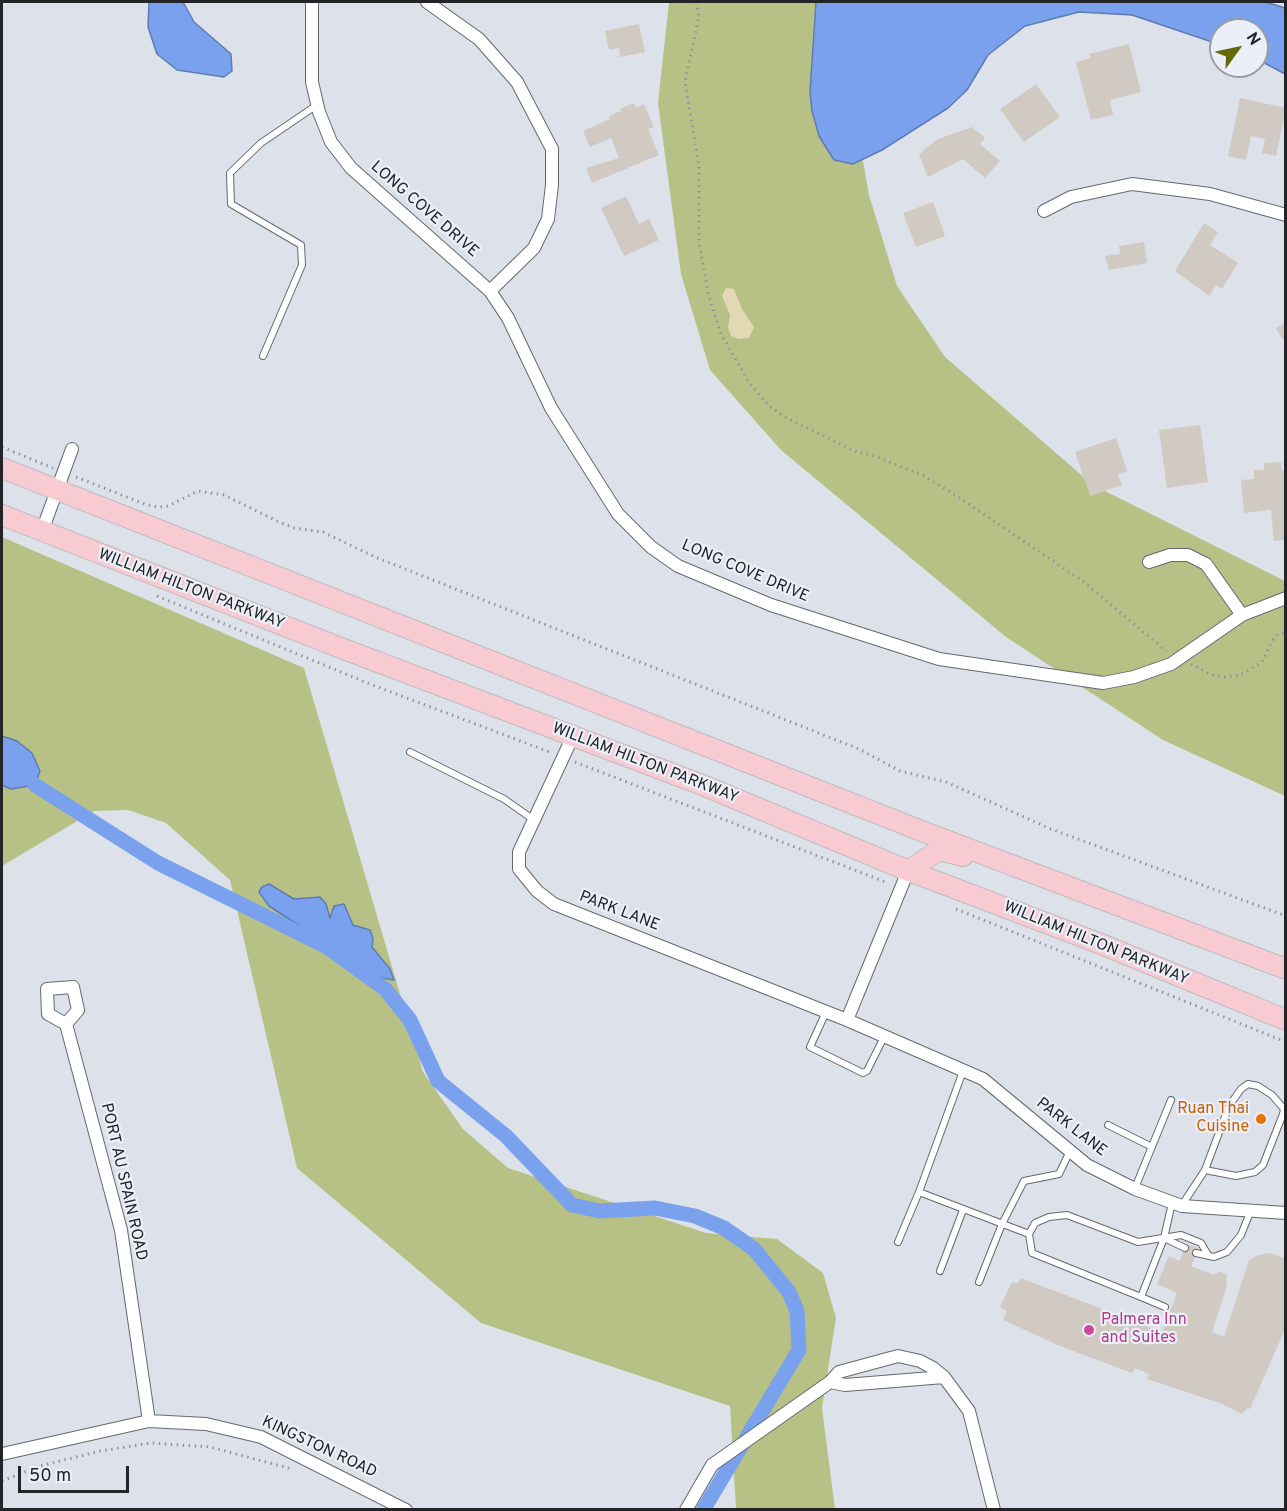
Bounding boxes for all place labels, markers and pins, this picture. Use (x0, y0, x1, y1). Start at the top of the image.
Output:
place label: Ruan Thai Cuisine (1177, 1100, 1249, 1138)
marker: Ruan Thai Cuisine (1254, 1112, 1268, 1126)
place label: Palmera Inn and Suites (1101, 1311, 1187, 1349)
marker: Palmera Inn and Suites (1082, 1323, 1096, 1337)

